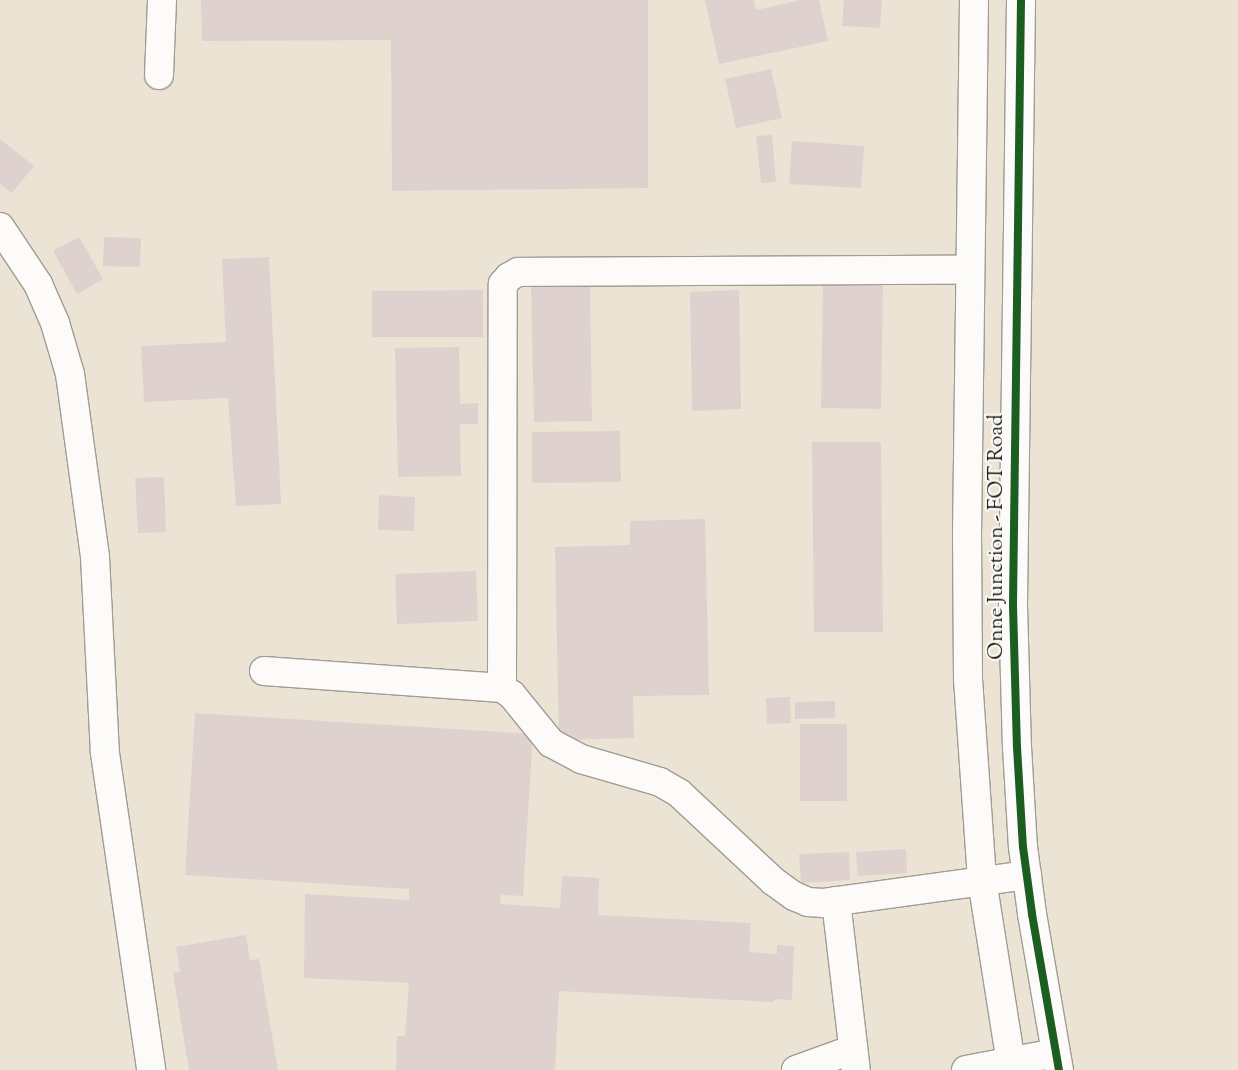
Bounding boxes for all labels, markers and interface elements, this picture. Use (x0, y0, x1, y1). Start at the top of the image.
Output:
street label: Onne Junction - FOT Road (984, 414, 1010, 660)

